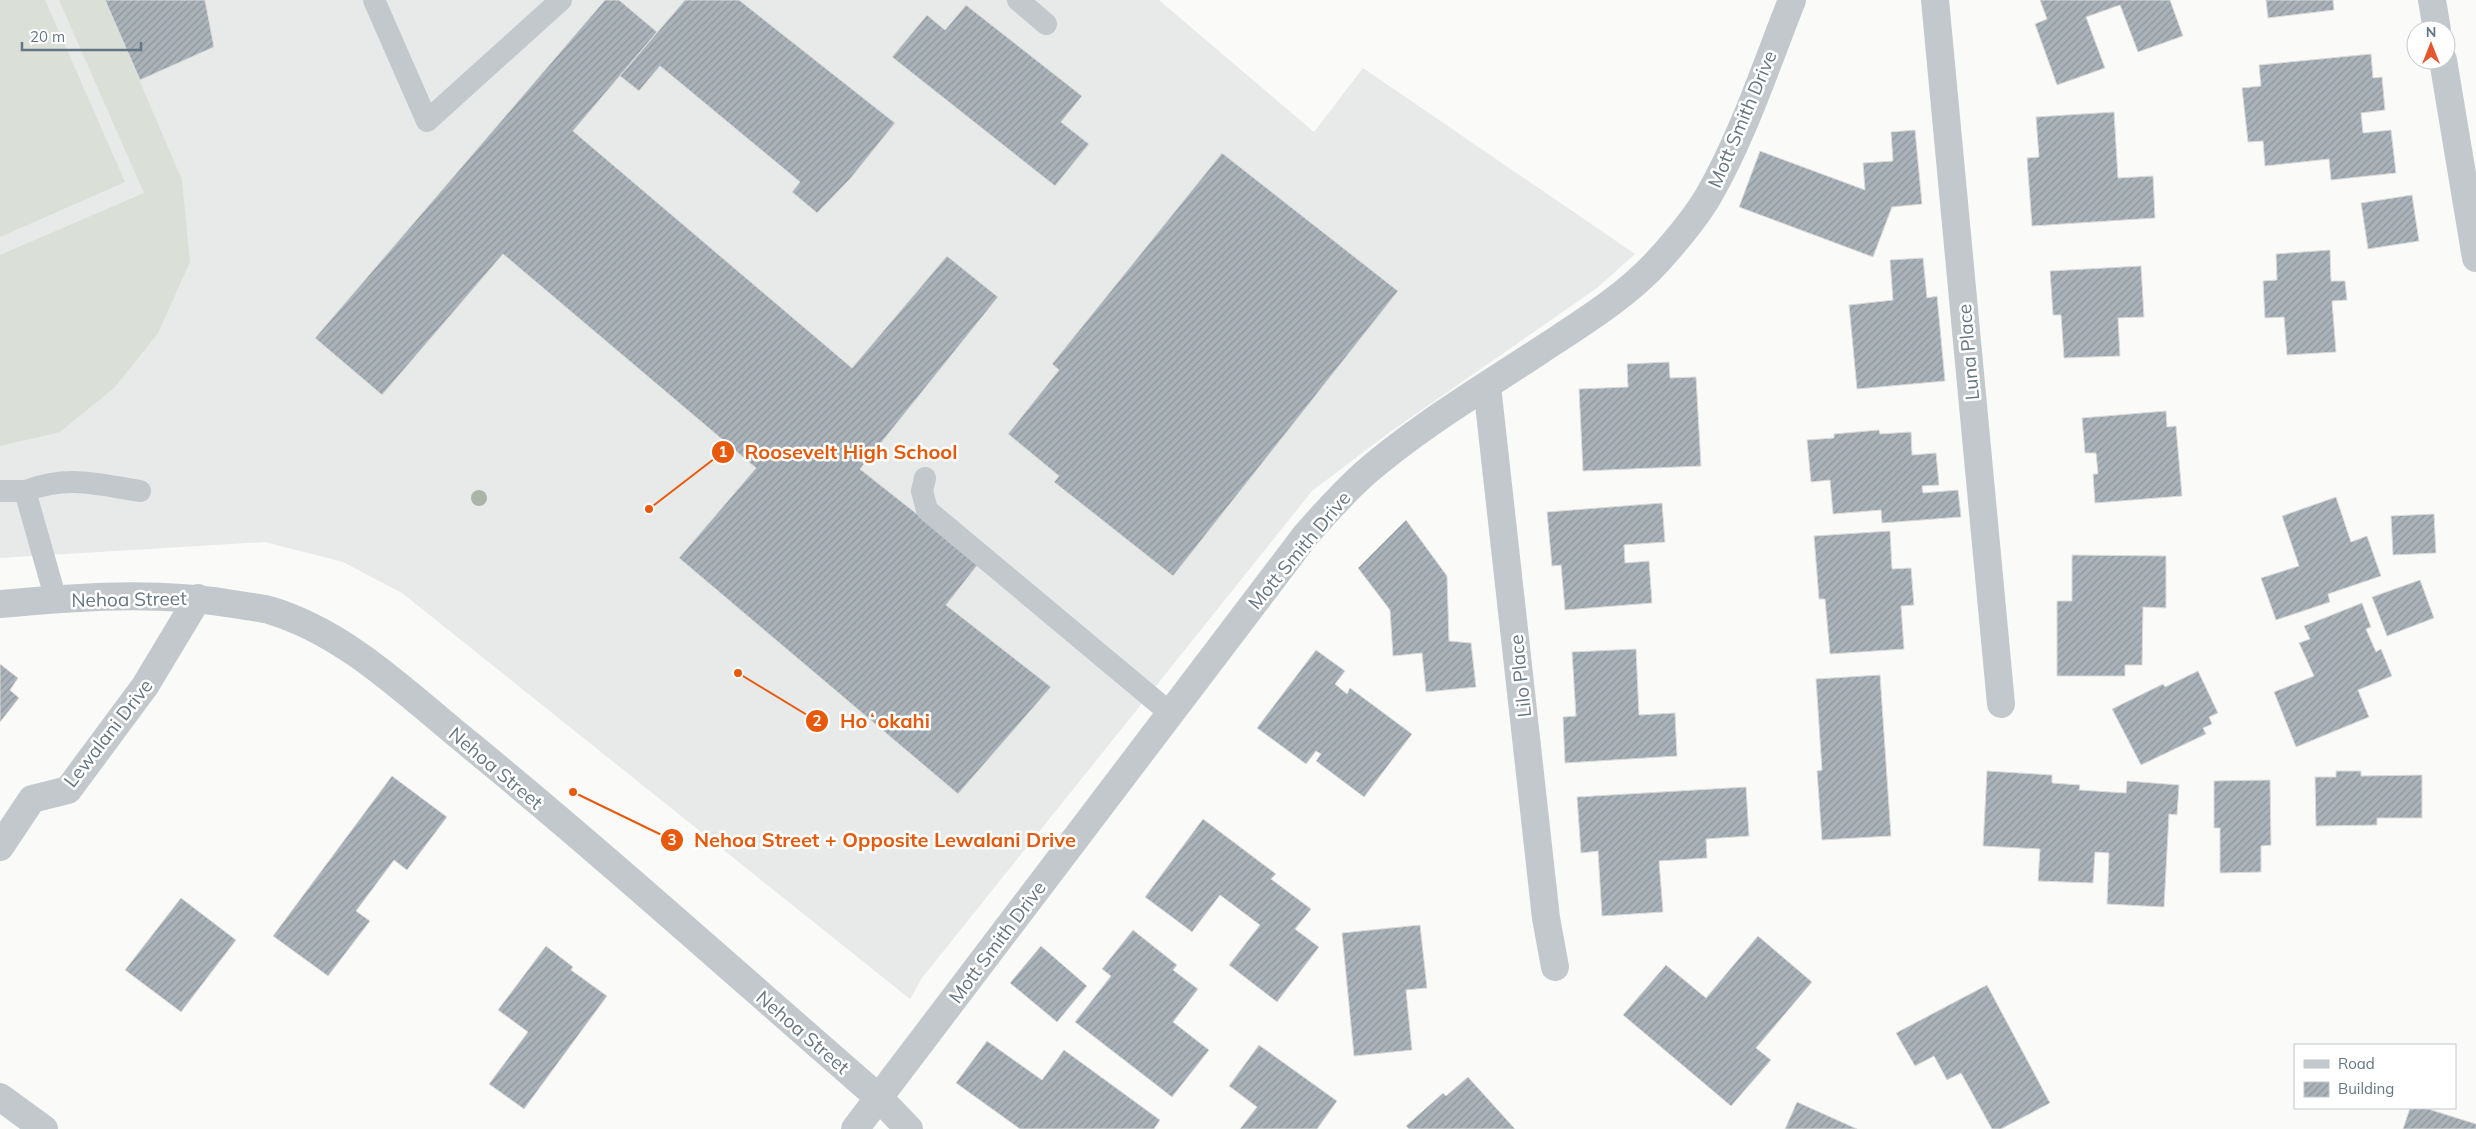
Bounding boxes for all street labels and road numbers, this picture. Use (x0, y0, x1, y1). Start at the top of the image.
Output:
street label: Mott Smith Drive (1702, 47, 1782, 191)
street label: Luna Place (1952, 303, 1984, 401)
street label: Mott Smith Drive (1243, 486, 1355, 614)
street label: Nehoa Street (71, 586, 187, 612)
street label: Lilo Place (1504, 633, 1536, 719)
street label: Lewalani Drive (58, 674, 158, 792)
street label: Nehoa Street (444, 722, 548, 815)
street label: Mott Smith Drive (943, 876, 1051, 1008)
street label: Nehoa Street (752, 985, 855, 1079)

